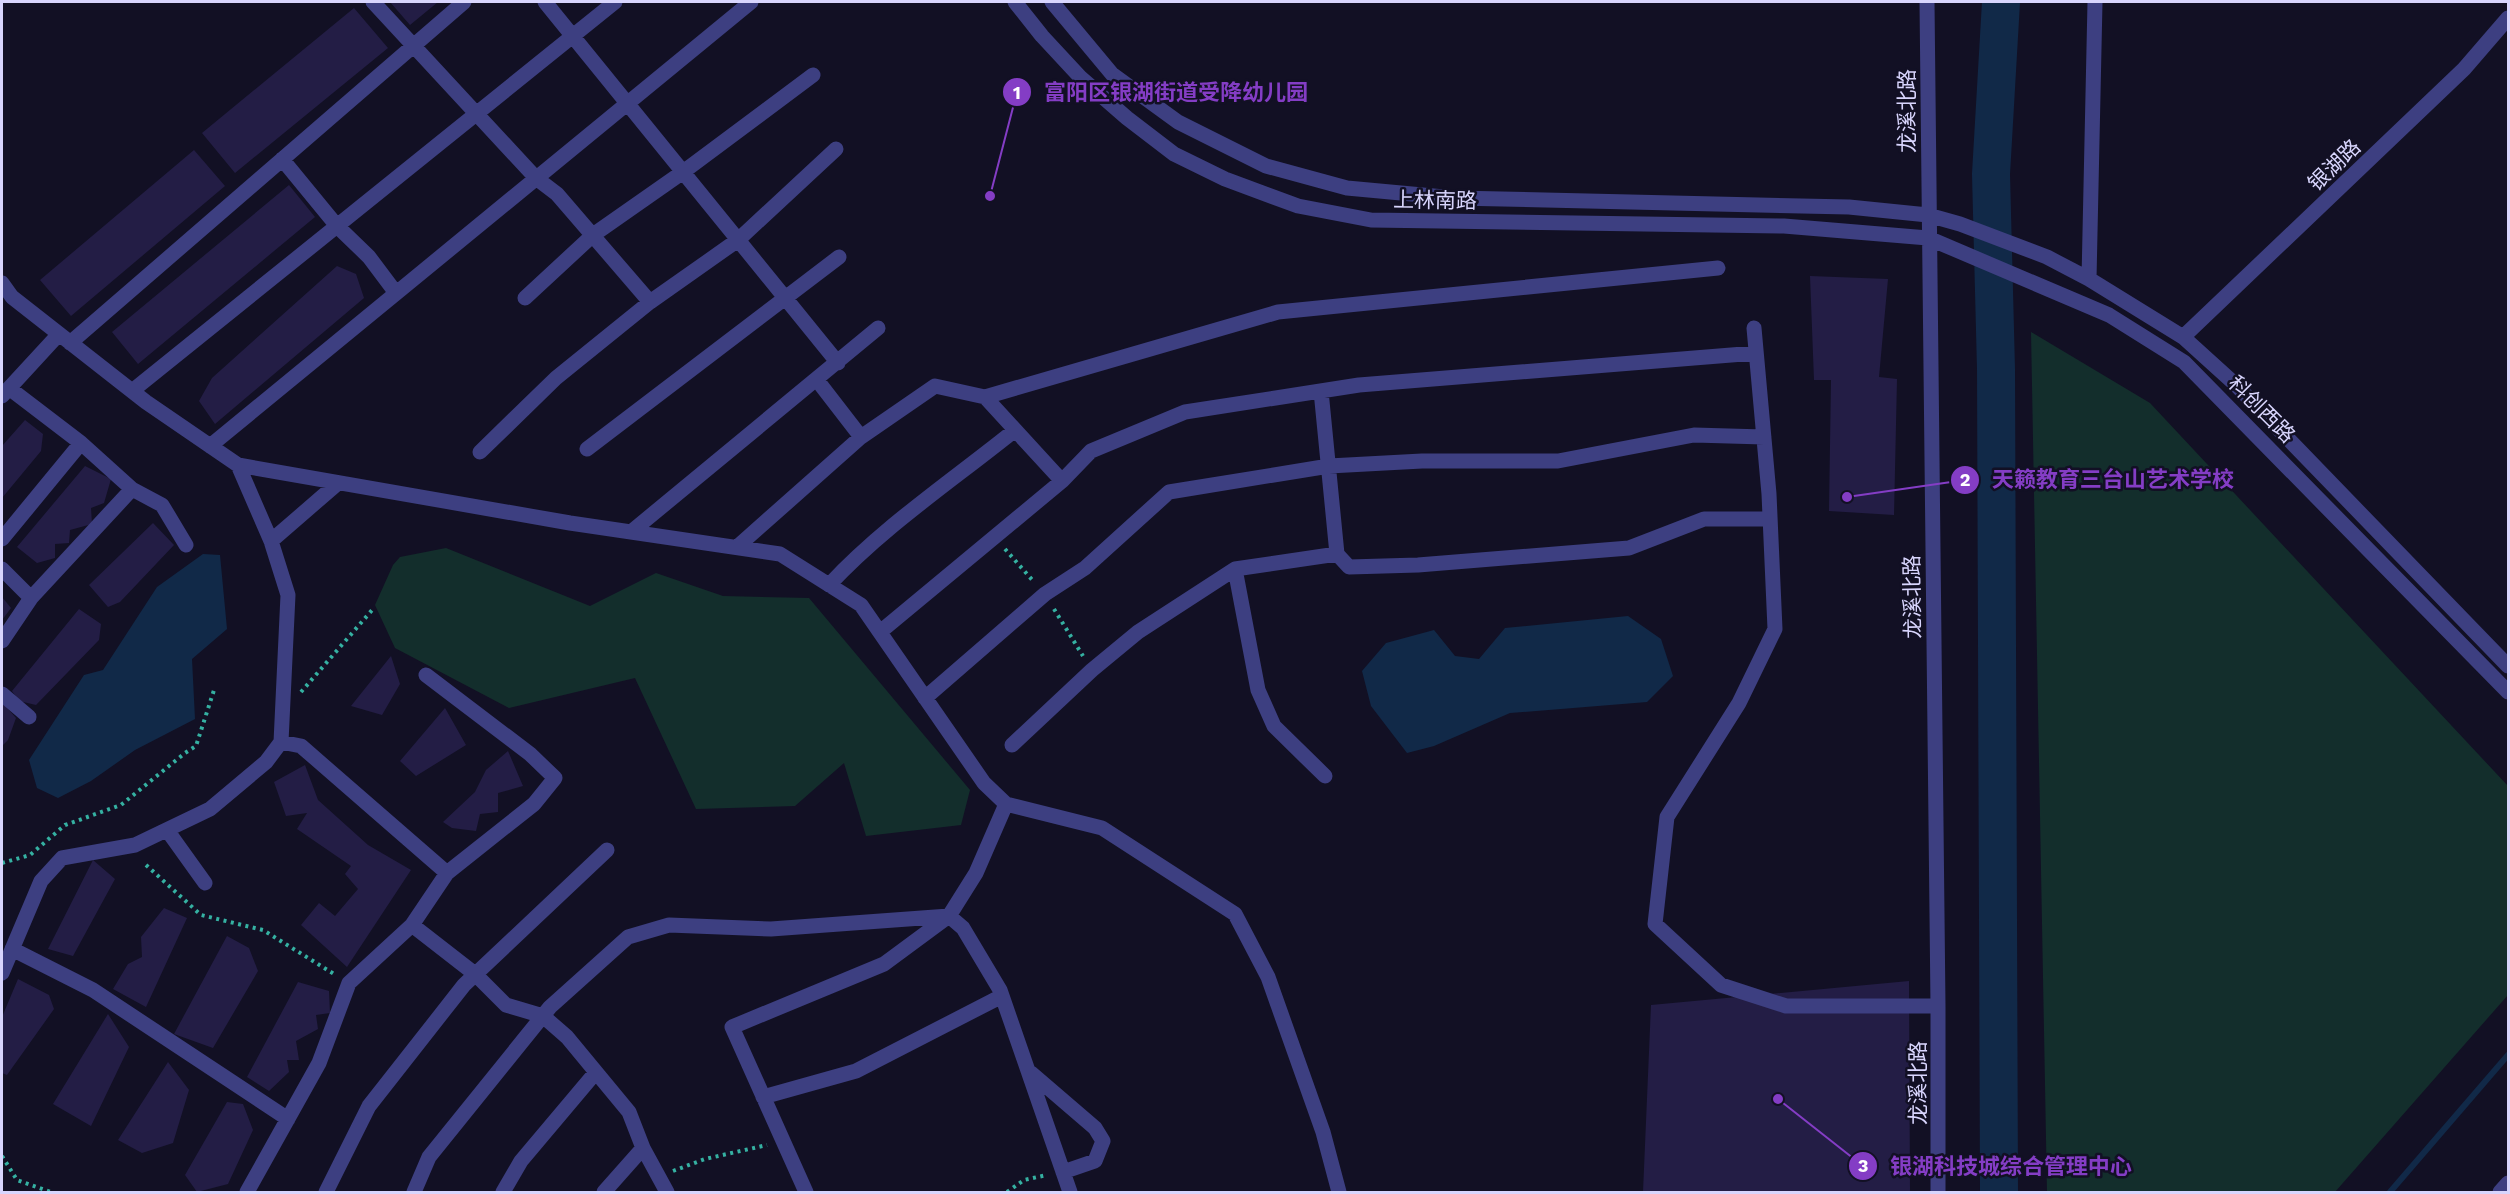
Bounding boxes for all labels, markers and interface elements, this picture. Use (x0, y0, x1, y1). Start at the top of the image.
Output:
street label: 龙溪北路 (1894, 69, 1919, 153)
callout: 富阳区银湖街道受降幼儿园 (1002, 72, 1320, 112)
text: 富阳区银湖街道受降幼儿园 (1044, 80, 1308, 105)
text: 1 (1013, 82, 1021, 103)
street label: 银湖路 (2303, 134, 2365, 196)
street label: 上林南路 (1393, 187, 1477, 213)
street label: 科创西路 (2223, 370, 2301, 448)
callout: 天籁教育三台山艺术学校 (1950, 460, 2246, 500)
text: 天籁教育三台山艺术学校 (1992, 467, 2234, 492)
text: 2 (1960, 469, 1970, 490)
street label: 龙溪北路 (1899, 555, 1925, 639)
street label: 龙溪北路 (1905, 1041, 1930, 1125)
callout: 银湖科技城综合管理中心 (1848, 1146, 2144, 1186)
text: 银湖科技城综合管理中心 (1890, 1154, 2132, 1179)
text: 3 (1858, 1155, 1868, 1176)

